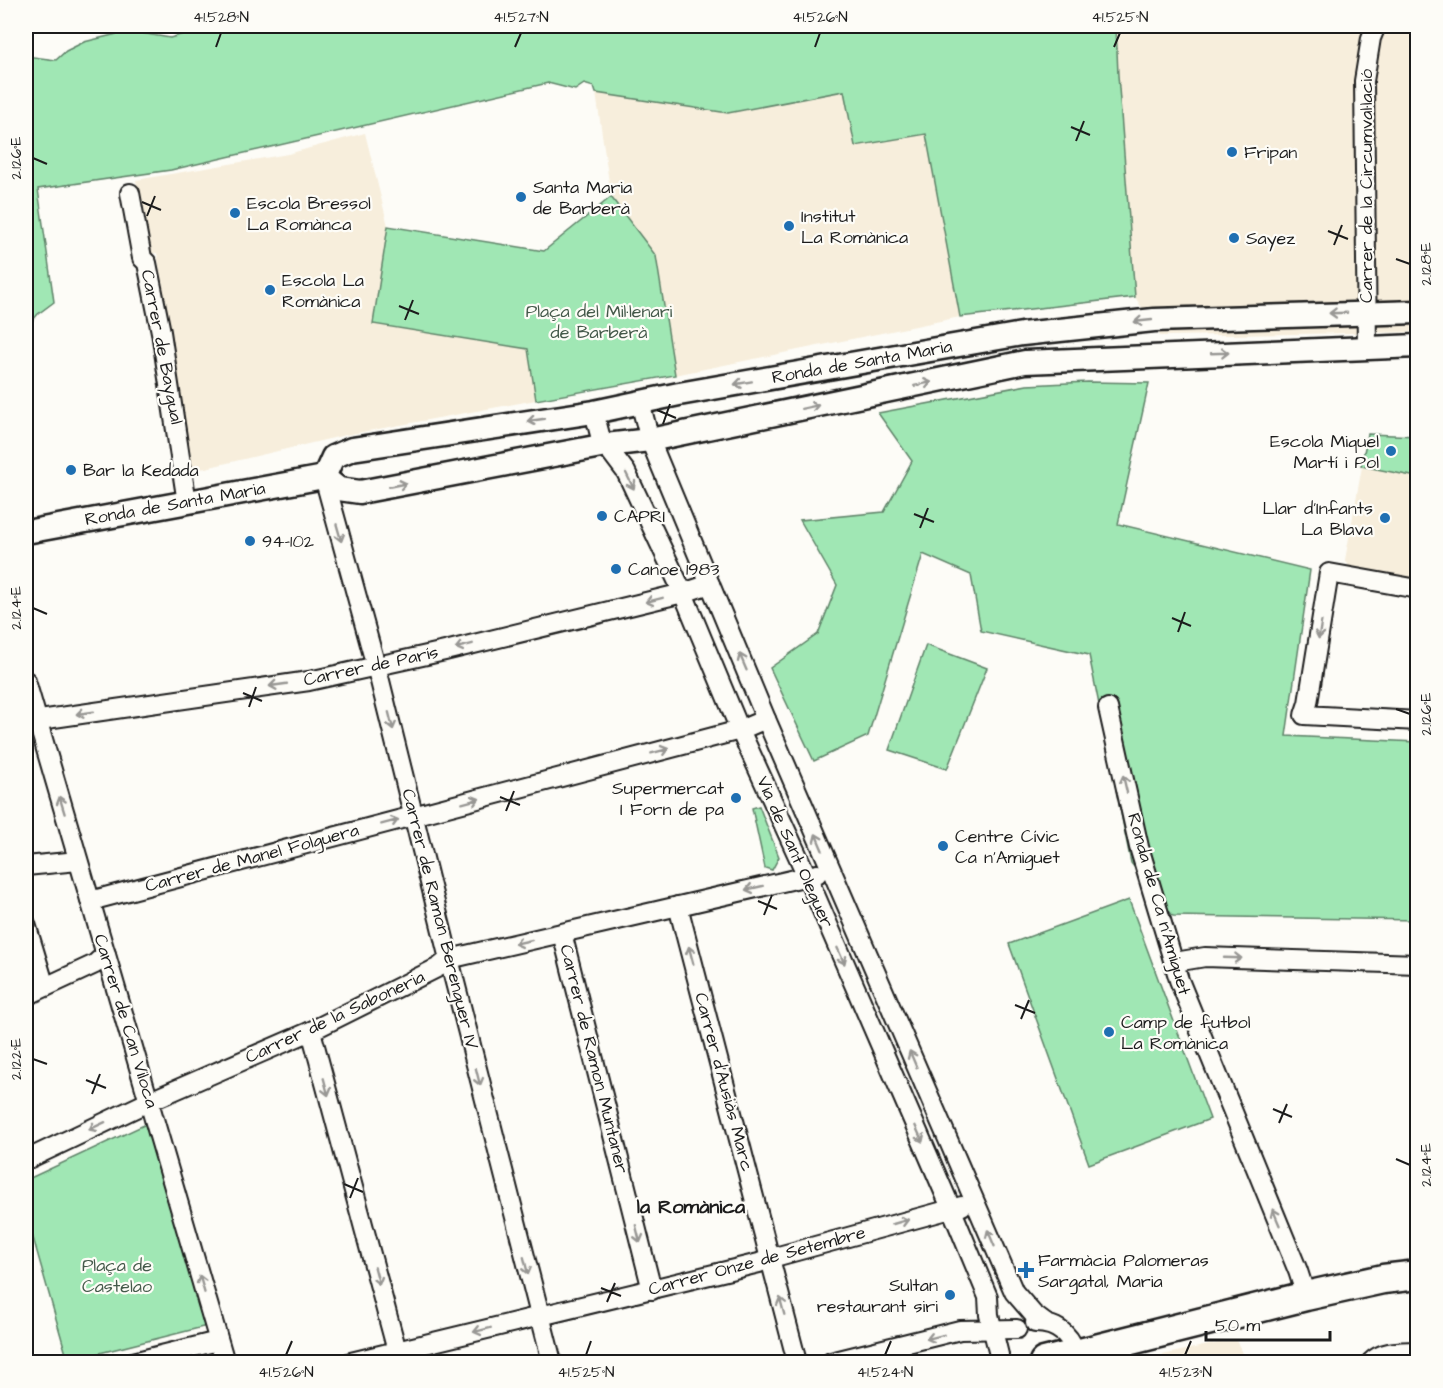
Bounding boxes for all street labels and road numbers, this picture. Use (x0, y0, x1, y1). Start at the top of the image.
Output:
street label: Carrer de la Circumval·lació (1354, 69, 1379, 303)
street label: Carrer de Baygual (134, 268, 189, 427)
street label: Ronda de Santa Maria (770, 334, 954, 390)
street label: Ronda de Santa Maria (83, 476, 267, 532)
street label: Carrer de París (301, 640, 441, 692)
street label: Via de Sant Oleguer (749, 772, 840, 932)
street label: Carrer de Ramon Berenguer IV (395, 786, 485, 1052)
street label: Ronda de Ca n'Amiguet (1120, 810, 1197, 999)
street label: Carrer de Manel Folguera (142, 817, 362, 900)
street label: Carrer de Can Viloca (88, 931, 164, 1111)
street label: Carrer de Ramon Muntaner (553, 942, 635, 1176)
street label: Carrer de la Saboneria (241, 964, 429, 1070)
street label: Carrer d'Ausiàs Marc (688, 990, 760, 1174)
street label: Carrer Onze de Setembre (646, 1220, 869, 1302)

